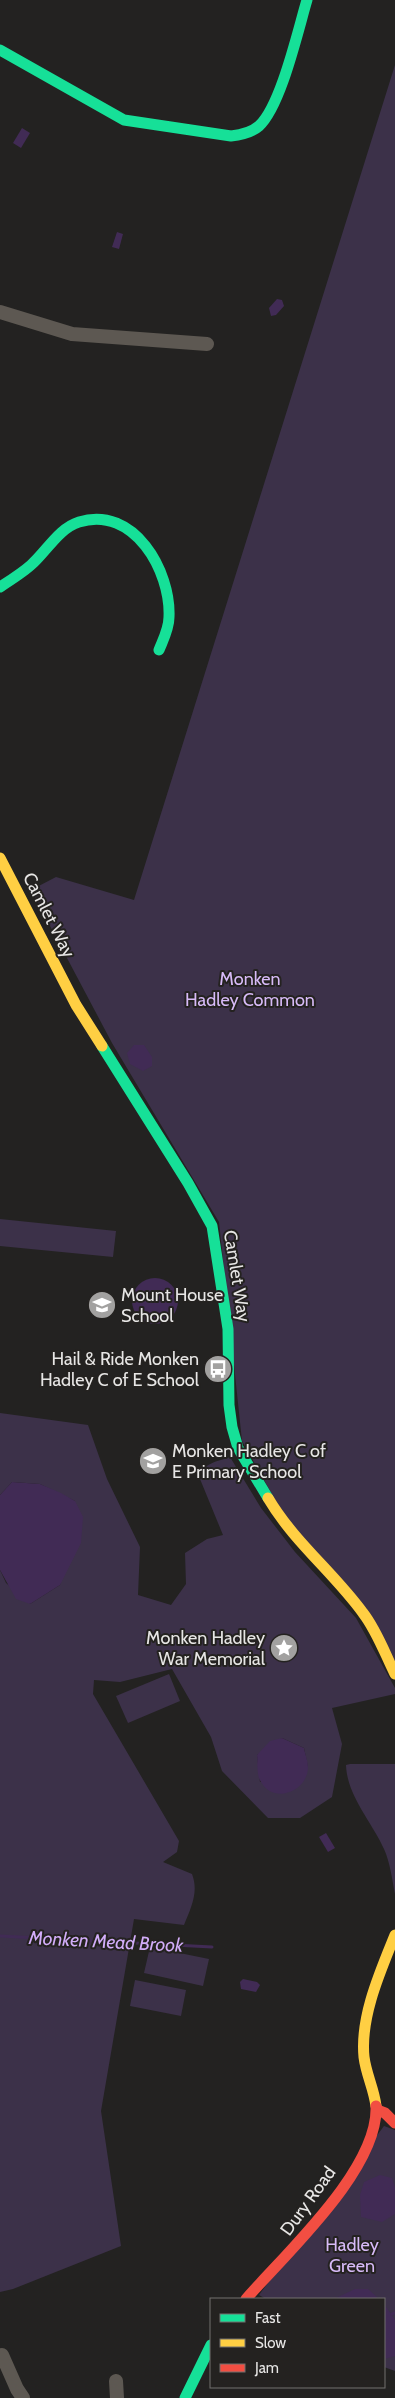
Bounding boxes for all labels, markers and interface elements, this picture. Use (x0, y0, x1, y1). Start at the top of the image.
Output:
street label: Camlet Way (18, 869, 80, 961)
park label: Monken Hadley Common (185, 968, 315, 1011)
street label: Camlet Way (219, 1229, 255, 1323)
place label: Mount House School (121, 1284, 223, 1327)
school or university icon: Mount House School (87, 1290, 117, 1320)
place label: Hail & Ride Monken Hadley C of E School (40, 1348, 200, 1391)
bus stop icon: Hail & Ride Monken Hadley C of E School (203, 1354, 233, 1384)
place label: Monken Hadley C of E Primary School (172, 1440, 326, 1483)
school or university icon: Monken Hadley C of E Primary School (138, 1446, 168, 1476)
place label: Monken Hadley War Memorial (146, 1627, 266, 1670)
place icon: Monken Hadley War Memorial (269, 1633, 299, 1663)
water label: Monken Mead Brook (27, 1926, 185, 1957)
street label: Dury Road (276, 2162, 340, 2240)
park label: Hadley Green (325, 2234, 379, 2277)
legend (210, 2298, 385, 2388)
text: Fast (255, 2309, 280, 2327)
text: Slow (255, 2334, 286, 2352)
text: Jam (254, 2359, 279, 2377)

